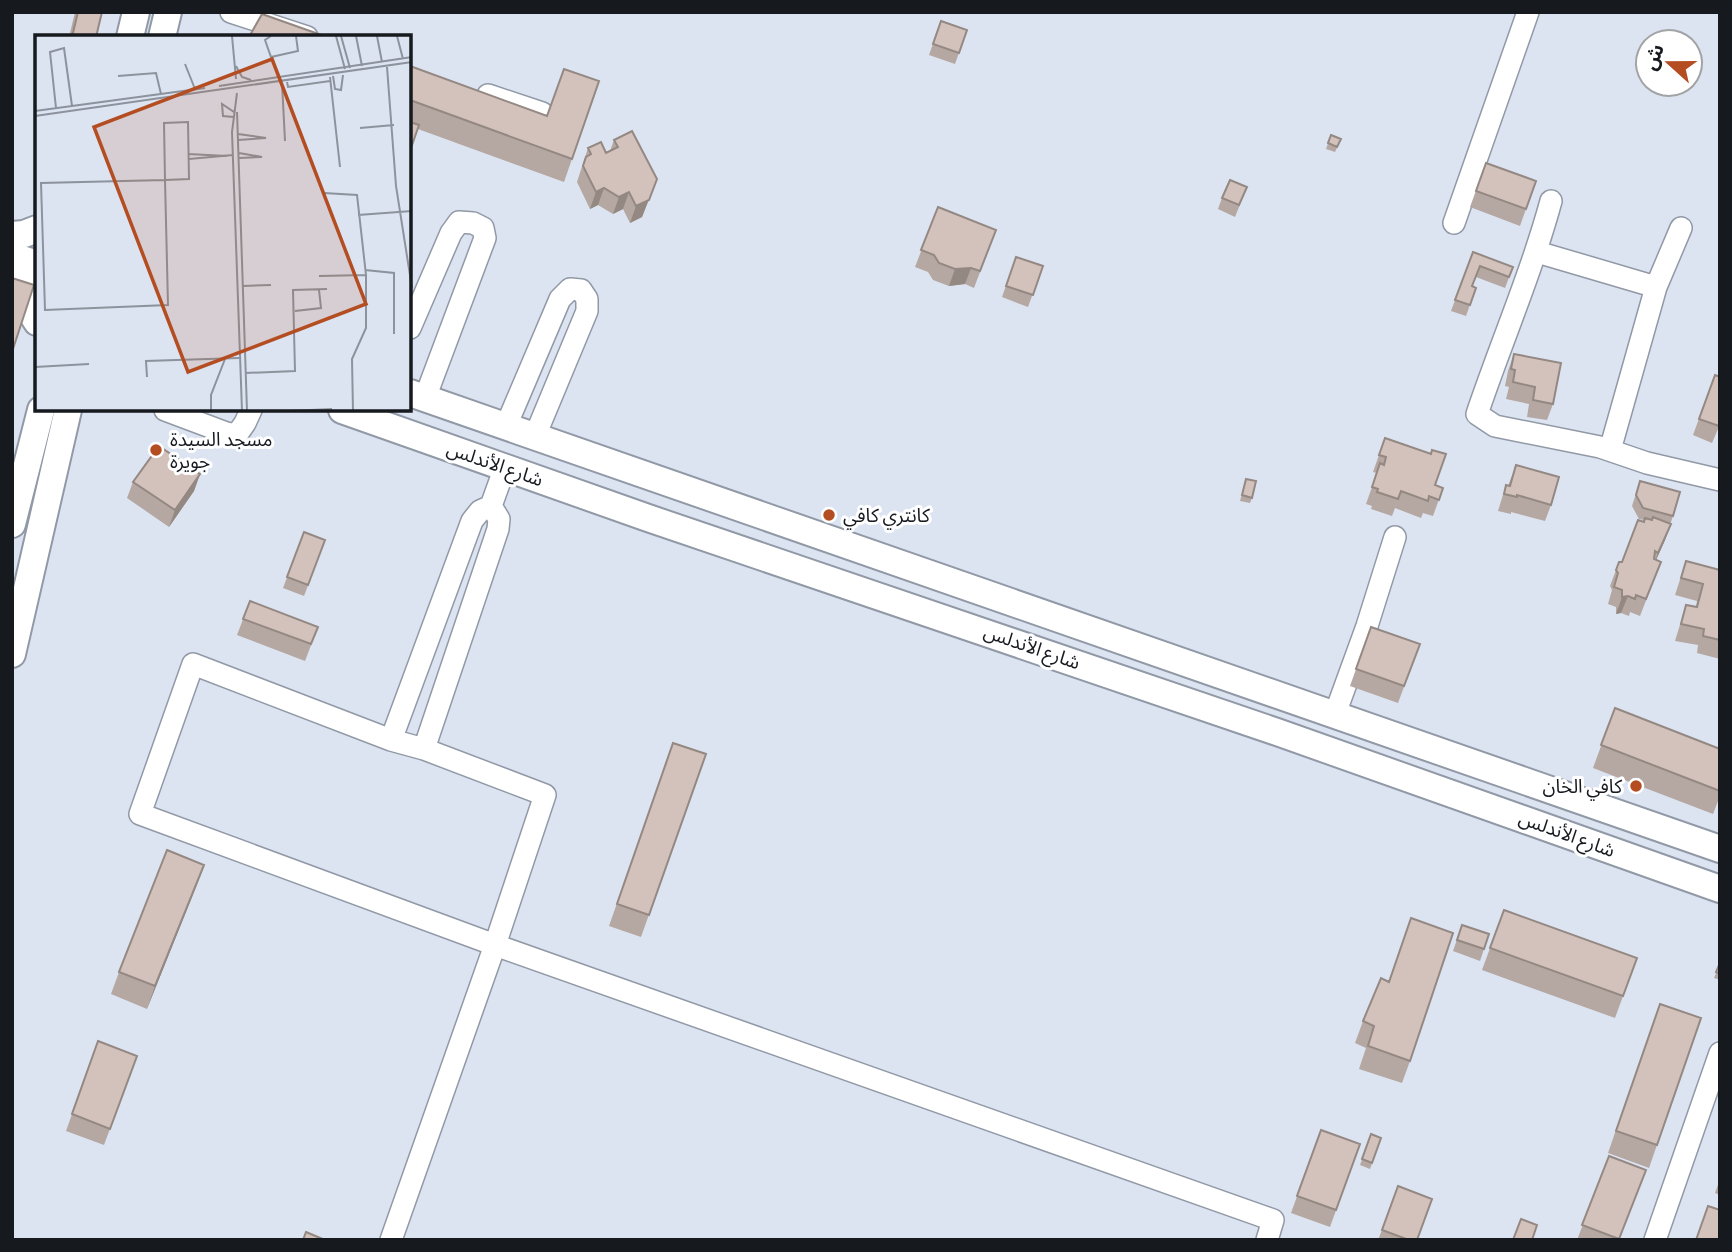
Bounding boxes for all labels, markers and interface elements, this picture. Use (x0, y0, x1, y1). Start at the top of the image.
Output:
north arrow (1634, 28, 1704, 98)
inset map (35, 35, 411, 411)
text: ش (1639, 41, 1668, 73)
place label: مسجد السيدة جويرة (170, 429, 272, 473)
street label: شارع الأندلس (443, 438, 546, 493)
marker: مسجد السيدة جويرة (148, 442, 164, 458)
place label: كانتري كافي (843, 505, 931, 530)
marker: كانتري كافي (821, 507, 837, 523)
street label: شارع الأندلس (980, 621, 1083, 676)
place label: كافي الخان (1542, 776, 1623, 801)
marker: كافي الخان (1628, 778, 1644, 794)
street label: شارع الأندلس (1515, 807, 1618, 864)

